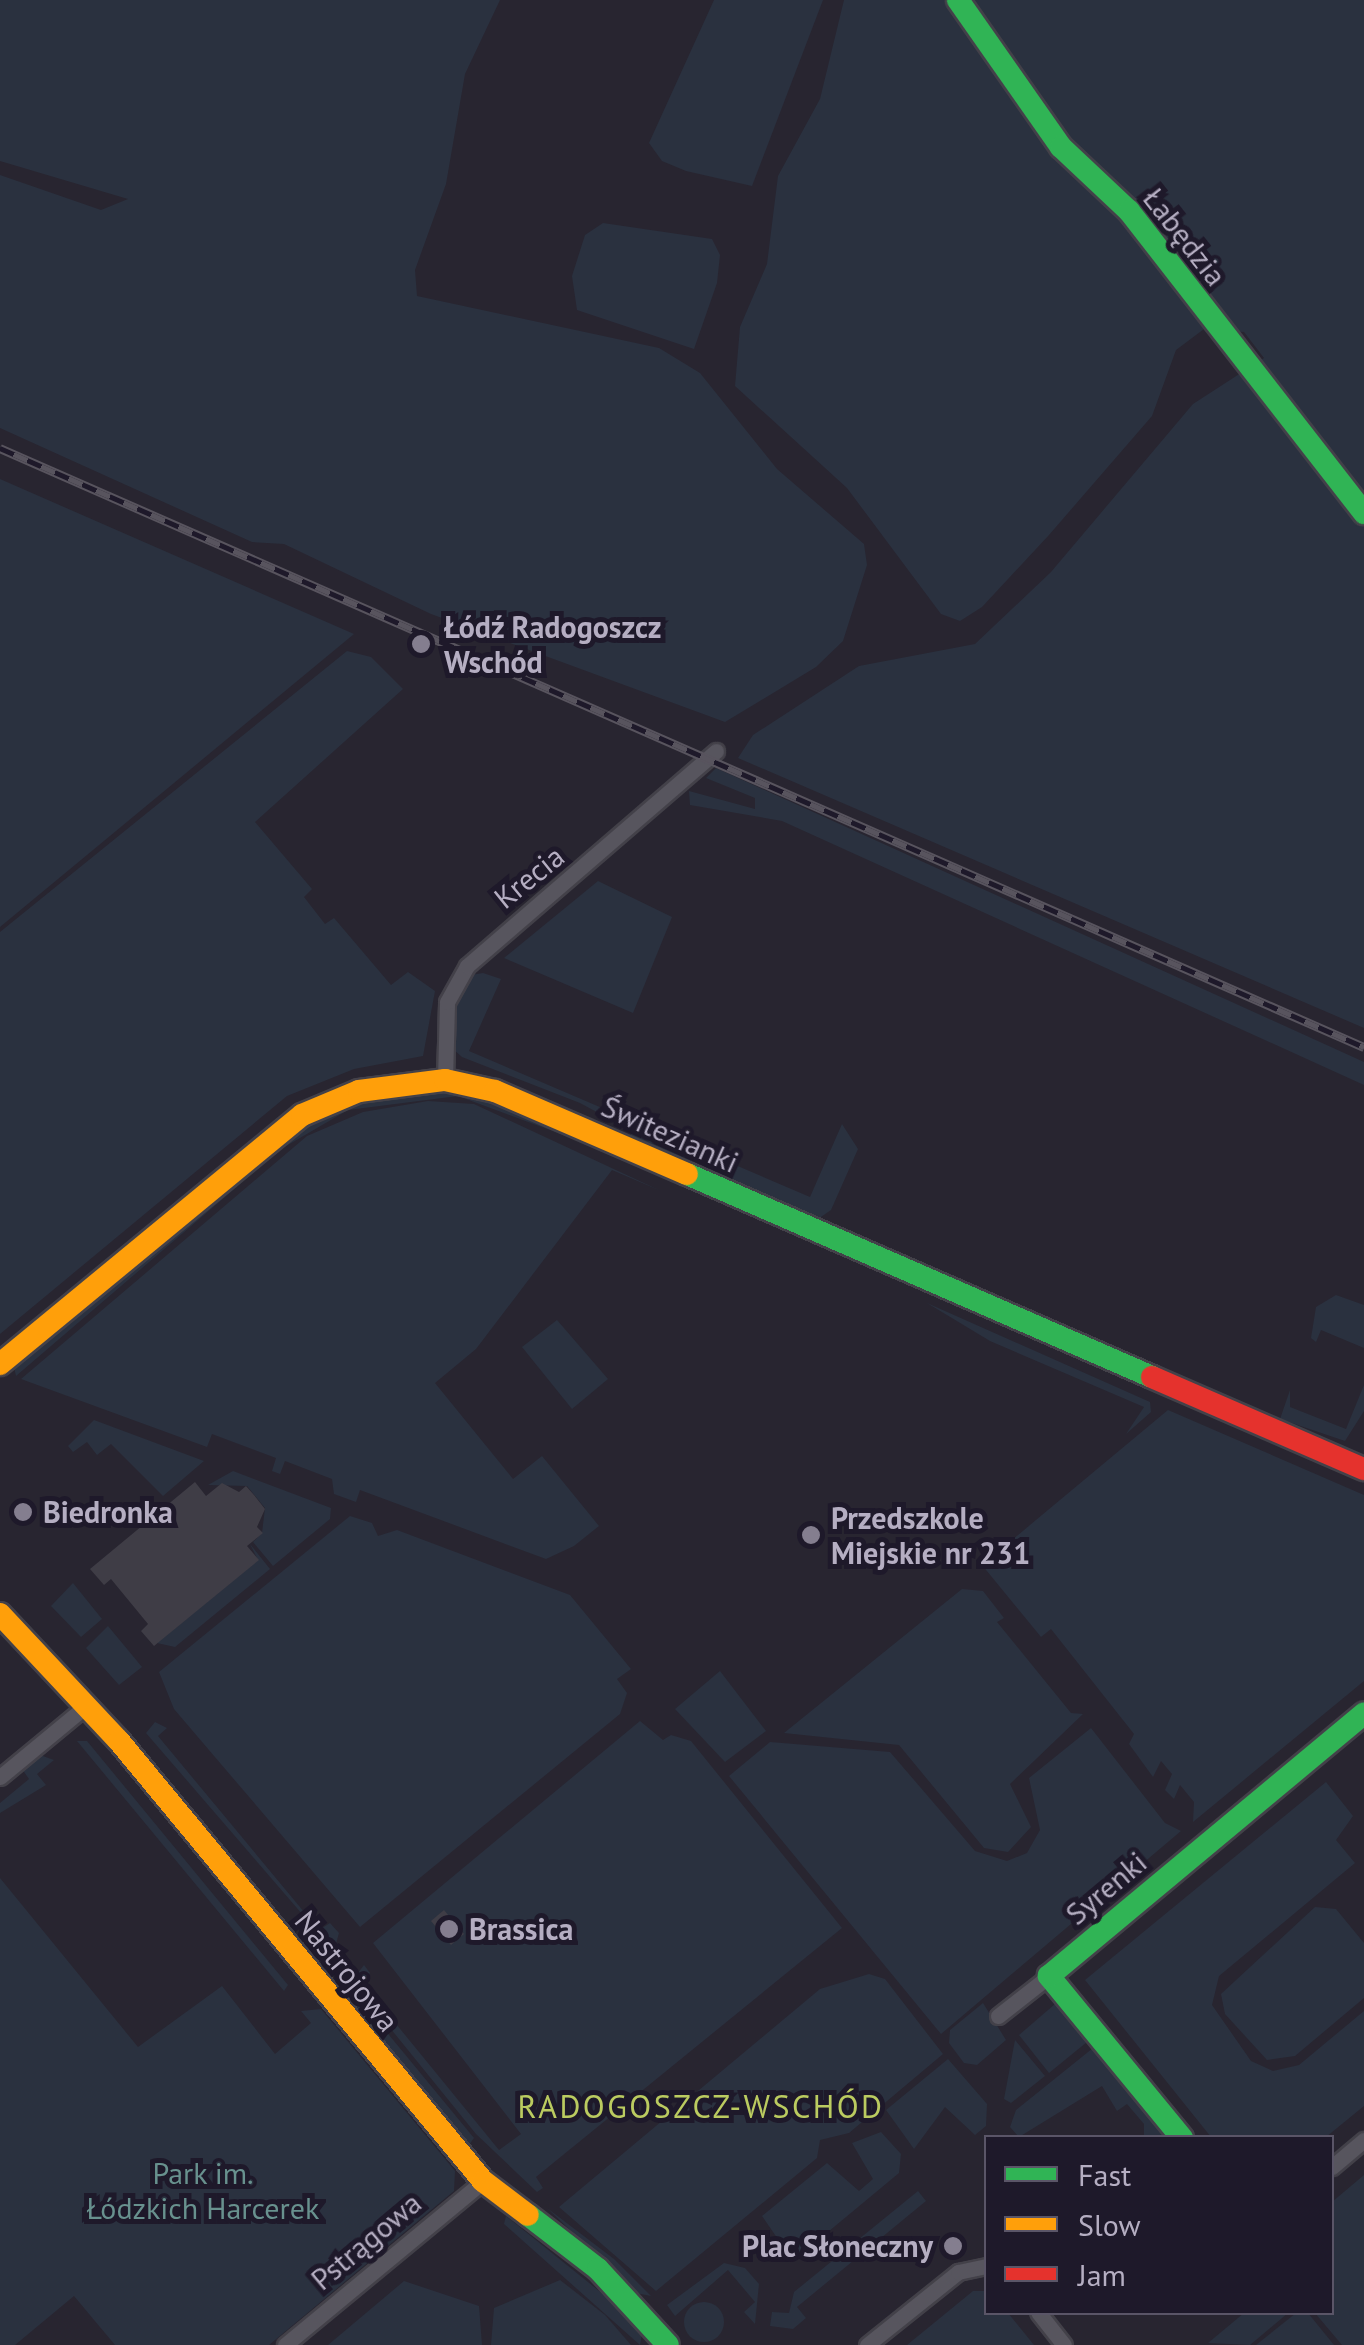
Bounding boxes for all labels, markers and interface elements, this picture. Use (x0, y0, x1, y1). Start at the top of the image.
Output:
street label: Łabędzia (1136, 181, 1234, 293)
place label: Łódź Radogoszcz Wschód (444, 609, 662, 680)
marker: Łódź Radogoszcz Wschód (408, 631, 434, 657)
street label: Krecia (487, 838, 571, 916)
street label: Świtezianki (596, 1088, 744, 1180)
place label: Biedronka (43, 1494, 173, 1530)
place label: Przedszkole Miejskie nr 231 (831, 1500, 1030, 1570)
marker: Biedronka (12, 1501, 34, 1523)
marker: Przedszkole Miejskie nr 231 (800, 1524, 822, 1546)
street label: Syrenki (1058, 1844, 1154, 1932)
street label: Nastrojowa (287, 1903, 407, 2039)
place label: Brassica (469, 1911, 573, 1947)
marker: Brassica (438, 1918, 460, 1940)
district label: RADOGOSZCZ-WSCHÓD (518, 2087, 884, 2125)
legend (984, 2135, 1334, 2315)
park label: Park im. Łódzkich Harcerek (87, 2155, 319, 2226)
text: Fast (1078, 2155, 1131, 2194)
street label: Pstrągowa (304, 2185, 428, 2297)
text: Slow (1078, 2205, 1141, 2244)
place label: Plac Słoneczny (741, 2228, 933, 2264)
marker: Plac Słoneczny (942, 2235, 964, 2257)
text: Jam (1078, 2255, 1126, 2294)

